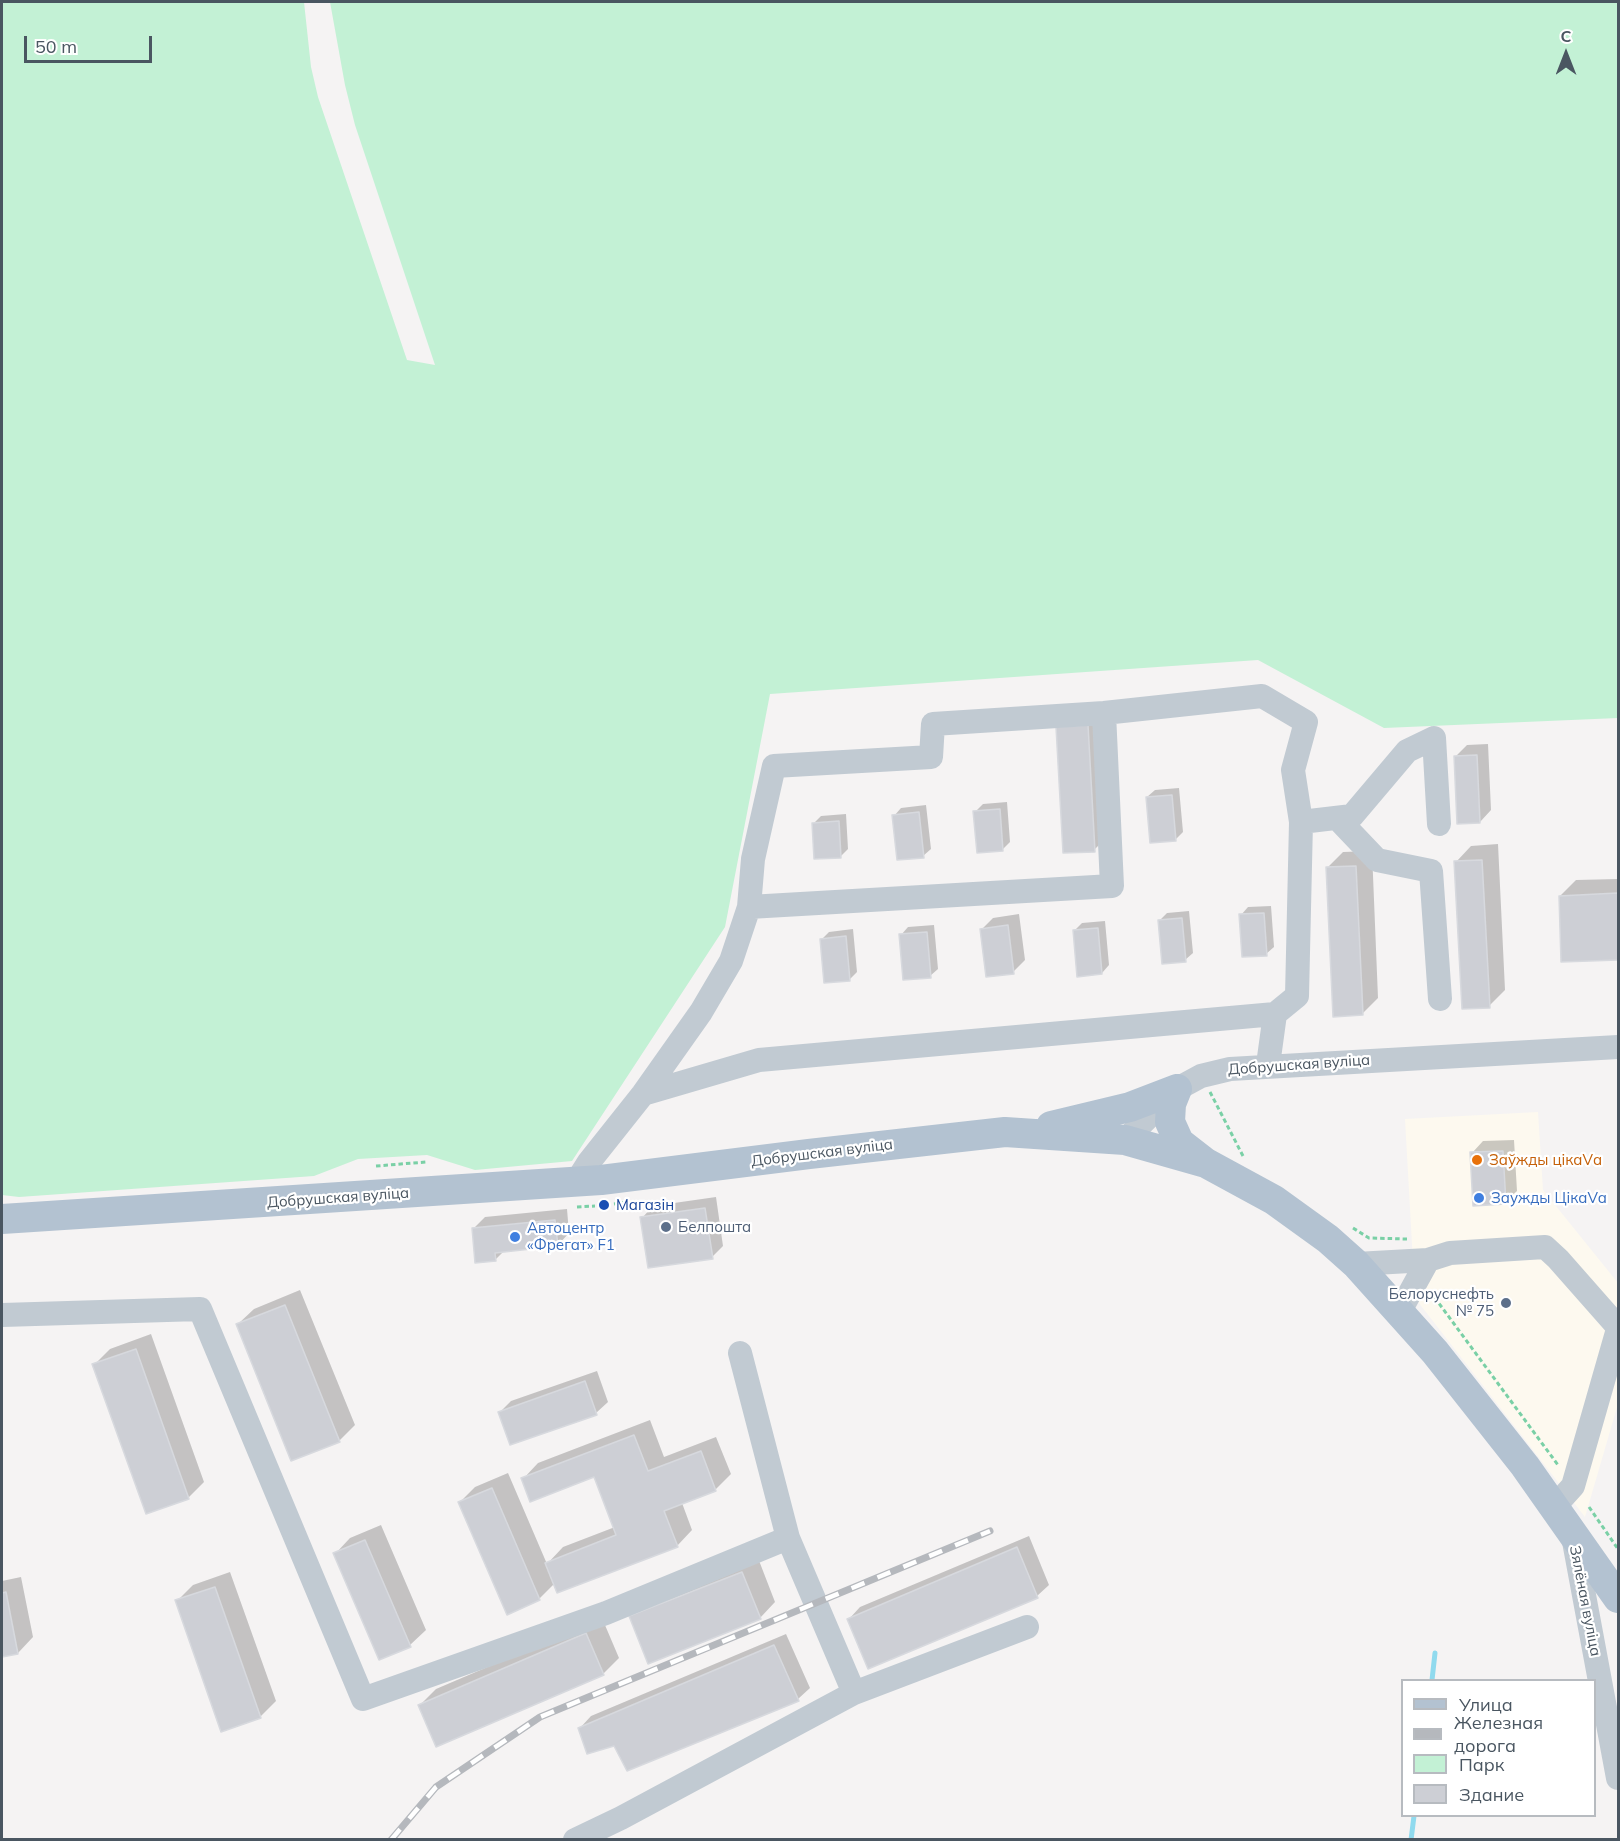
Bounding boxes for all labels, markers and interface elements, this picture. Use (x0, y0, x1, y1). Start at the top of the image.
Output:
scale bar (27, 24, 154, 62)
north arrow (1536, 24, 1596, 84)
text: С (1561, 26, 1571, 46)
text: 50 m (35, 35, 77, 58)
street label: Добрушская вуліца (1227, 1051, 1371, 1079)
street label: Добрушская вуліца (750, 1135, 894, 1171)
place label: Заўжды цікаVа (1489, 1151, 1602, 1169)
marker: Заўжды цікаVа (1470, 1153, 1484, 1167)
street label: Добрушская вуліца (266, 1184, 410, 1212)
place label: Заужды ЦікаVа (1491, 1189, 1607, 1207)
marker: Заужды ЦікаVа (1472, 1191, 1486, 1205)
place label: Магазін (616, 1196, 674, 1214)
marker: Магазін (597, 1198, 611, 1212)
place label: Белпошта (678, 1218, 751, 1236)
place label: Автоцентр «Фрегат» F1 (527, 1219, 615, 1254)
marker: Белпошта (659, 1220, 673, 1234)
marker: Автоцентр «Фрегат» F1 (508, 1230, 522, 1244)
place label: Белоруснефть № 75 (1389, 1285, 1494, 1320)
marker: Белоруснефть № 75 (1499, 1296, 1513, 1310)
street label: Зялёная вуліца (1565, 1544, 1605, 1658)
legend (1401, 1679, 1596, 1817)
text: Улица (1459, 1693, 1513, 1716)
text: Железная дорога (1454, 1711, 1543, 1757)
text: Парк (1459, 1753, 1504, 1776)
text: Здание (1459, 1783, 1524, 1806)

